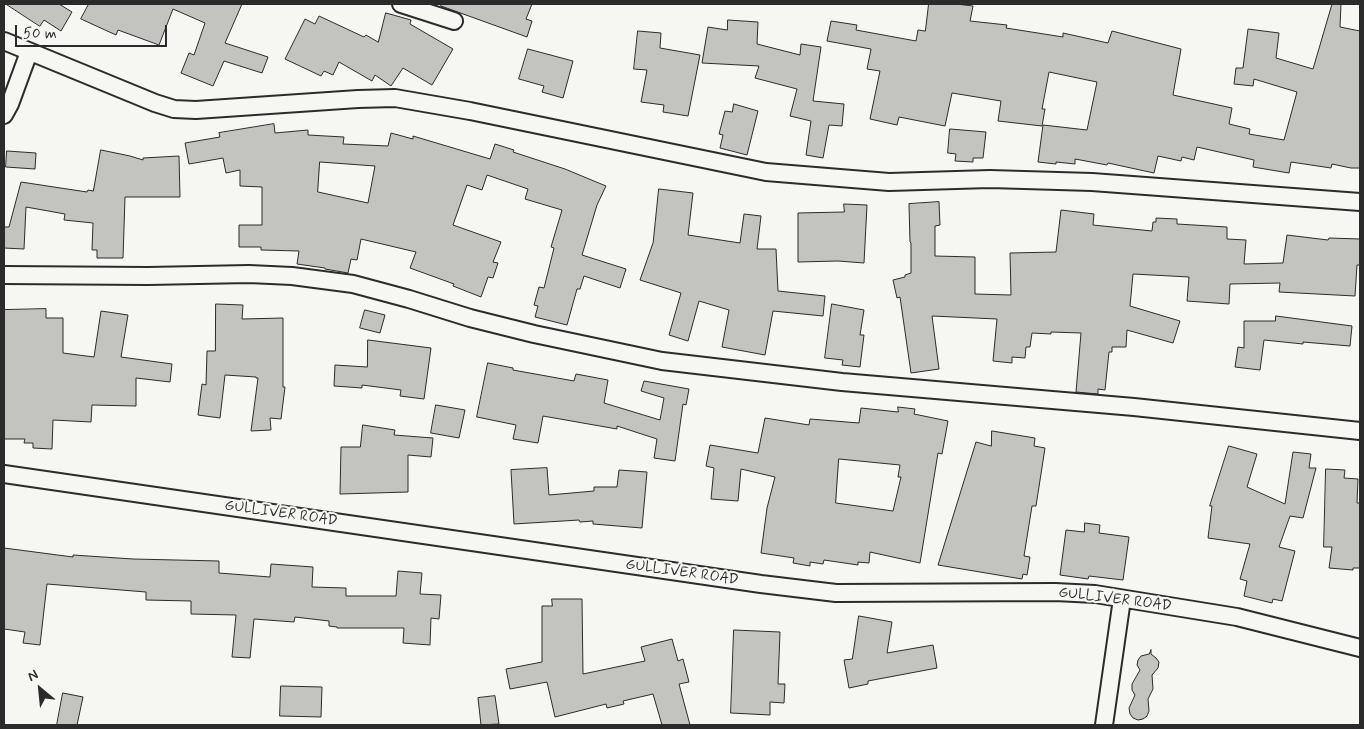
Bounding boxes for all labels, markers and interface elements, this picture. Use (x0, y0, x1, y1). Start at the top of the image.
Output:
scale bar (18, 15, 170, 47)
text: 50 m (23, 24, 57, 44)
street label: GULLIVER ROAD (223, 497, 339, 531)
street label: GULLIVER ROAD (624, 556, 740, 590)
street label: GULLIVER ROAD (1057, 584, 1173, 616)
north arrow (15, 664, 65, 714)
text: N (25, 666, 41, 686)

